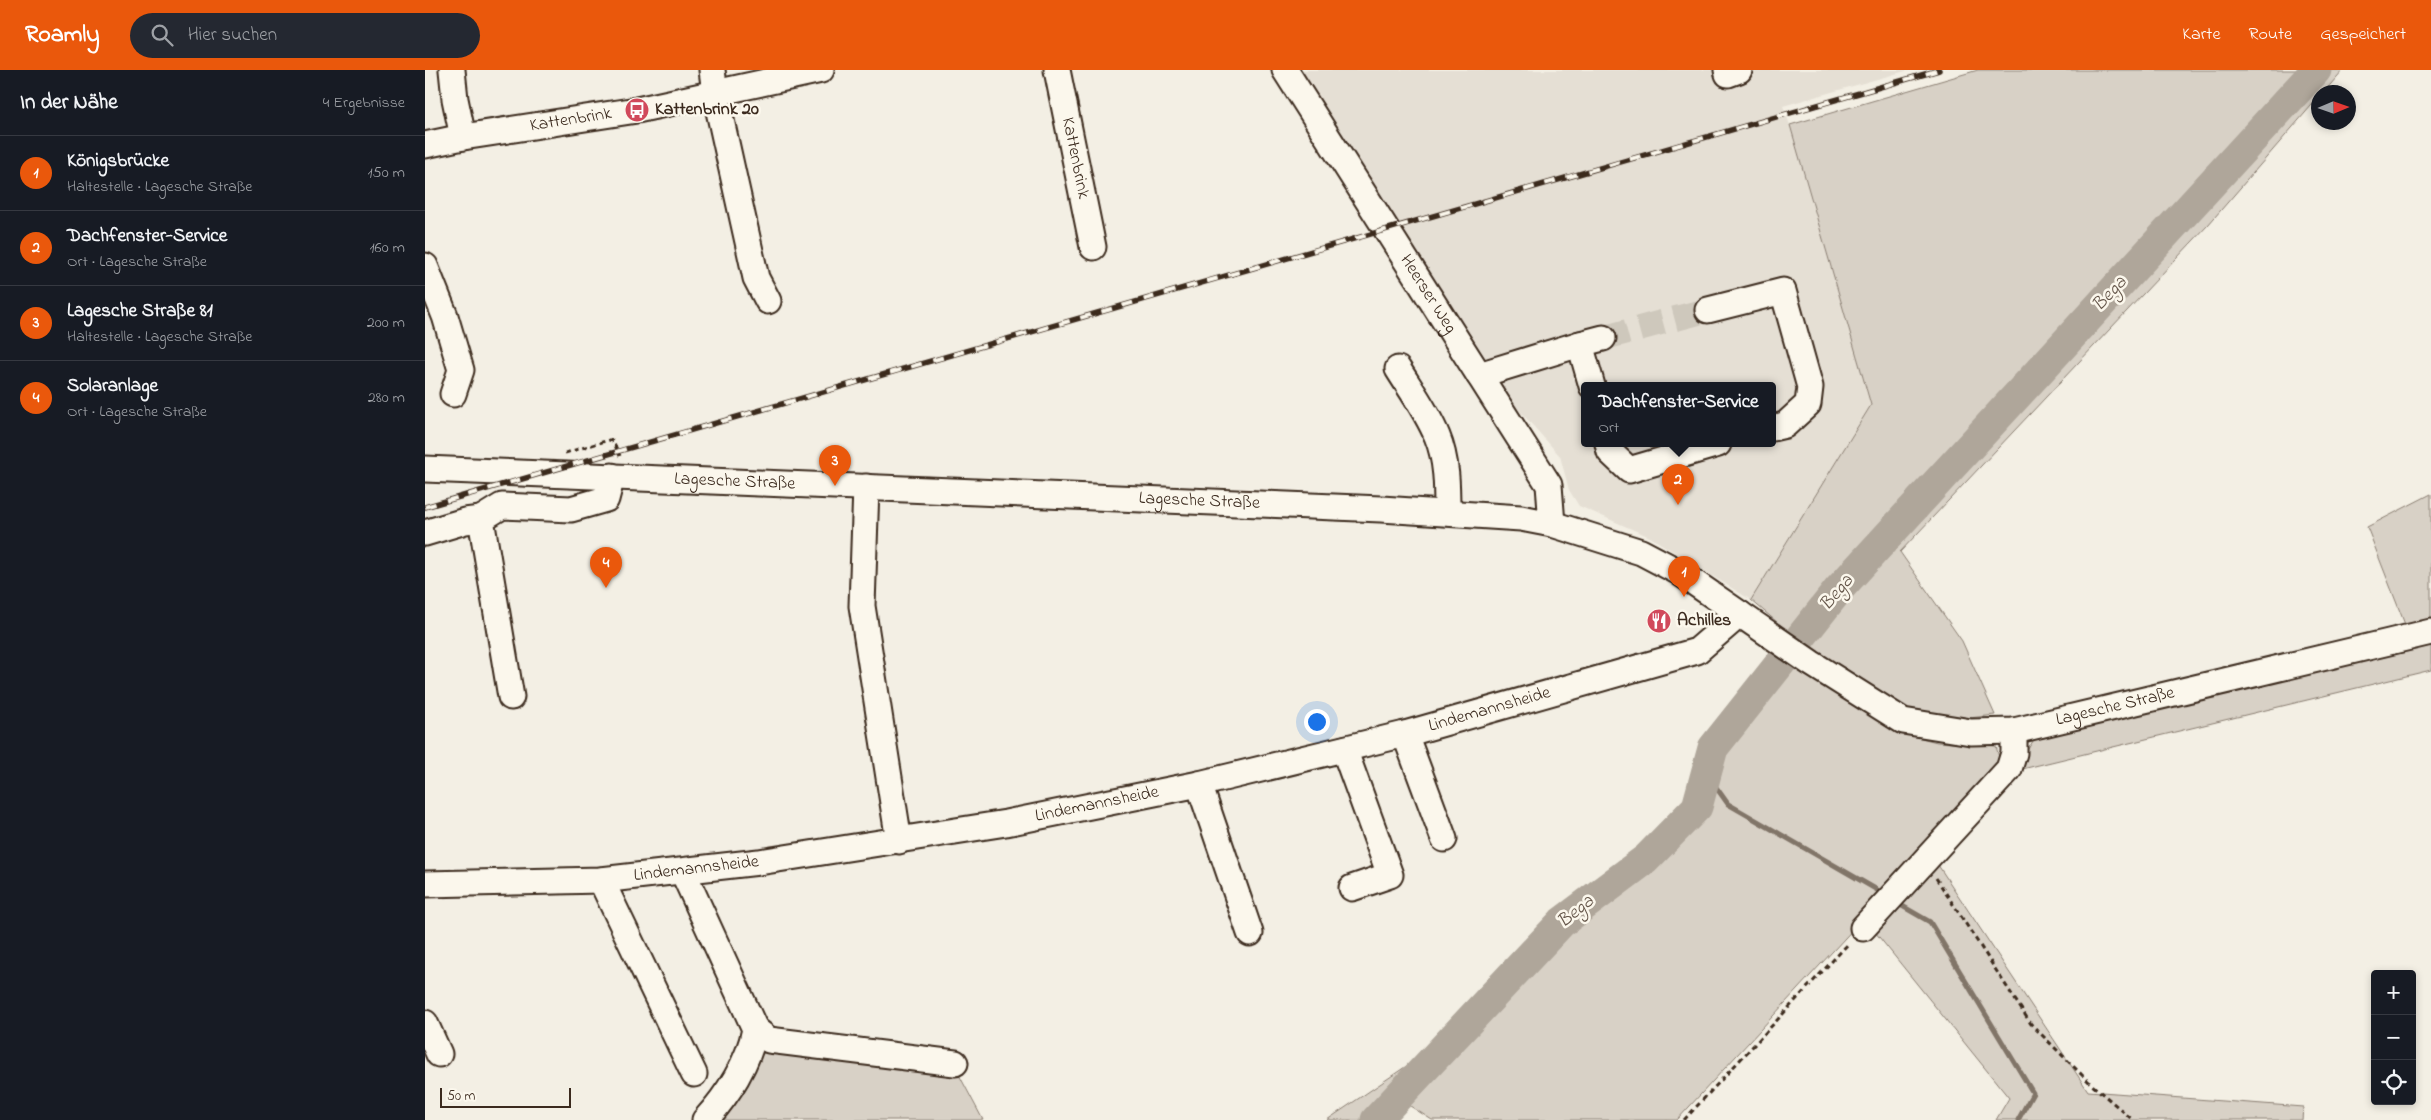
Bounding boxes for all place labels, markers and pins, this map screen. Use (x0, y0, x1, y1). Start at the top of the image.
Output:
bus stop icon: Kattenbrink 20 (624, 97, 650, 123)
place label: Kattenbrink 20 (655, 97, 759, 123)
pin: 3 (819, 445, 851, 486)
pin: 2 (1662, 464, 1694, 505)
pin: 4 (590, 547, 622, 588)
pin: 1 (1668, 556, 1700, 597)
restaurant icon: Achilles (1646, 608, 1672, 634)
place label: Achilles (1677, 608, 1731, 634)

